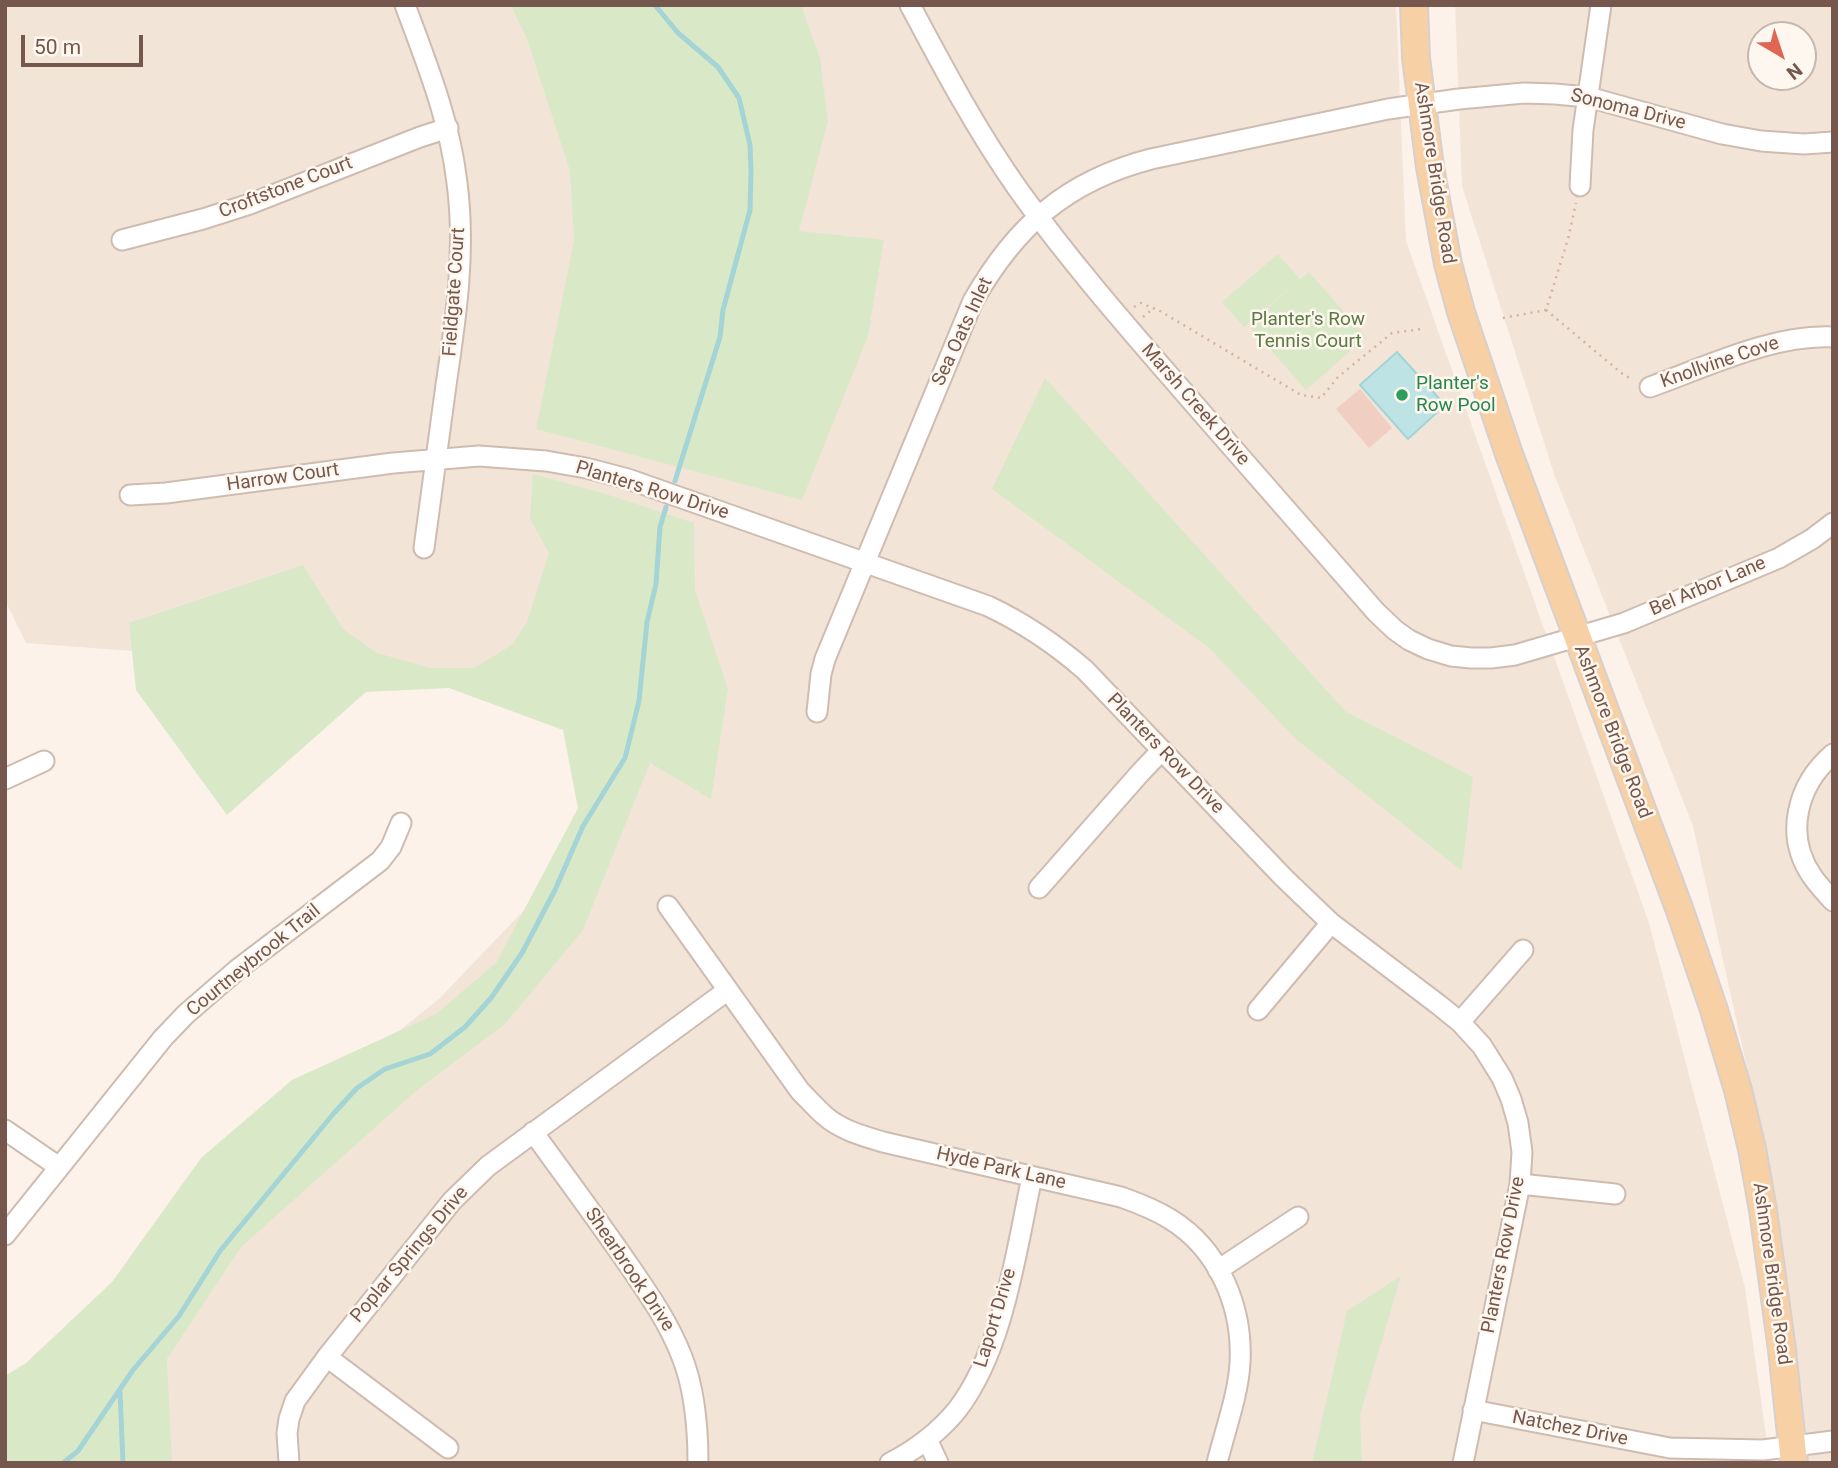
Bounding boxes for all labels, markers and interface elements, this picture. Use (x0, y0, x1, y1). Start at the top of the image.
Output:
scale bar (24, 21, 147, 65)
north arrow (1747, 21, 1817, 91)
text: 50 m (34, 35, 81, 59)
text: N (1782, 58, 1807, 84)
street label: Ashmore Bridge Road (1408, 80, 1460, 266)
street label: Sonoma Drive (1568, 85, 1688, 135)
street label: Croftstone Court (216, 152, 356, 224)
street label: Fieldgate Court (439, 227, 471, 357)
street label: Sea Oats Inlet (928, 274, 998, 390)
park label: Planter's Row Tennis Court (1251, 309, 1365, 353)
street label: Knollvine Cove (1658, 332, 1782, 394)
street label: Marsh Creek Drive (1136, 339, 1254, 471)
place label: Planter's Row Pool (1416, 373, 1496, 417)
marker: Planter's Row Pool (1394, 387, 1410, 403)
street label: Planters Row Drive (573, 457, 731, 525)
street label: Harrow Court (225, 459, 341, 497)
street label: Bel Arbor Lane (1647, 552, 1769, 622)
street label: Ashmore Bridge Road (1568, 642, 1656, 822)
street label: Planters Row Drive (1102, 689, 1228, 819)
street label: Courtneybrook Trail (183, 900, 325, 1022)
street label: Hyde Park Lane (934, 1143, 1068, 1195)
street label: Planters Row Drive (1478, 1175, 1530, 1335)
street label: Ashmore Bridge Road (1747, 1181, 1795, 1367)
street label: Poplar Springs Drive (346, 1182, 474, 1328)
street label: Shearbrook Drive (579, 1204, 679, 1336)
street label: Laport Drive (970, 1266, 1022, 1370)
street label: Natchez Drive (1510, 1407, 1630, 1451)

